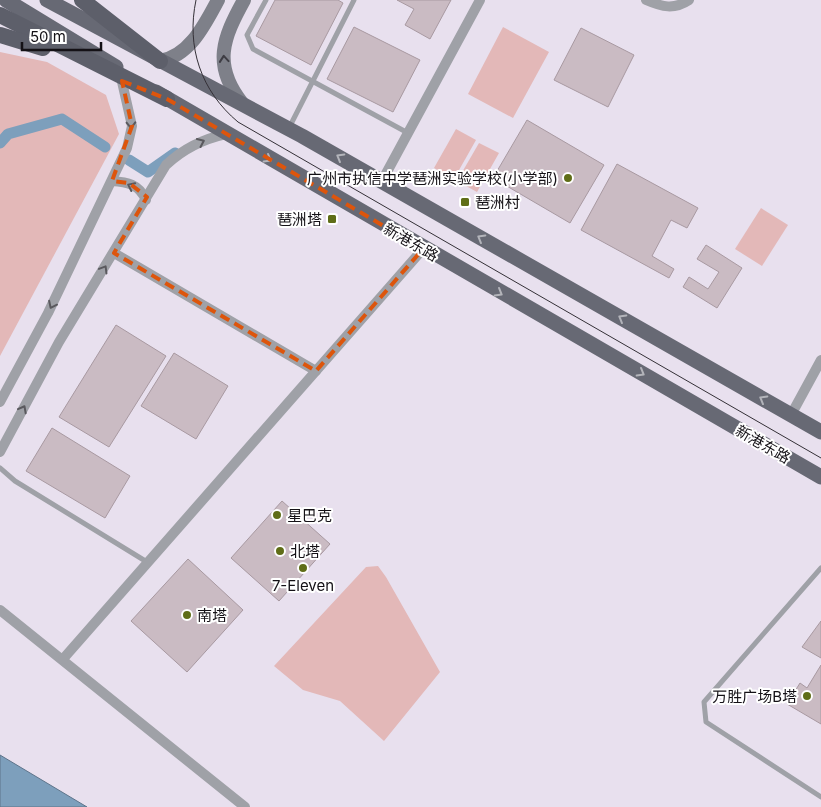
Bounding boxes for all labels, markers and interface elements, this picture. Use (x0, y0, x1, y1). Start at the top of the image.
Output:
scale bar (22, 20, 101, 52)
text: 50 m (30, 27, 66, 46)
one-way arrow (218, 55, 229, 63)
one-way arrow (126, 121, 136, 129)
one-way arrow (196, 138, 205, 148)
one-way arrow (262, 152, 271, 162)
one-way arrow (336, 153, 345, 163)
place label: 广州市执信中学琶洲实验学校(小学部) (307, 169, 558, 188)
marker: 广州市执信中学琶洲实验学校(小学部) (562, 172, 574, 184)
one-way arrow (128, 182, 137, 192)
place label: 琶洲村 (475, 193, 520, 212)
marker: 琶洲村 (459, 196, 471, 208)
place label: 琶洲塔 (277, 210, 322, 229)
marker: 琶洲塔 (326, 213, 338, 225)
street label: 新港东路 (380, 219, 442, 265)
one-way arrow (478, 234, 487, 244)
one-way arrow (98, 265, 108, 274)
one-way arrow (494, 286, 503, 296)
one-way arrow (48, 300, 58, 309)
one-way arrow (619, 315, 628, 325)
one-way arrow (635, 367, 644, 377)
one-way arrow (760, 395, 769, 405)
one-way arrow (17, 405, 27, 414)
street label: 新港东路 (732, 421, 794, 467)
place label: 星巴克 (287, 506, 332, 525)
marker: 星巴克 (271, 509, 283, 521)
place label: 北塔 (290, 542, 320, 561)
marker: 北塔 (274, 545, 286, 557)
marker: 7-Eleven (297, 562, 309, 574)
place label: 7-Eleven (272, 576, 334, 595)
place label: 南塔 (197, 606, 227, 625)
marker: 南塔 (181, 609, 193, 621)
place label: 万胜广场B塔 (712, 687, 797, 706)
marker: 万胜广场B塔 (801, 690, 813, 702)

